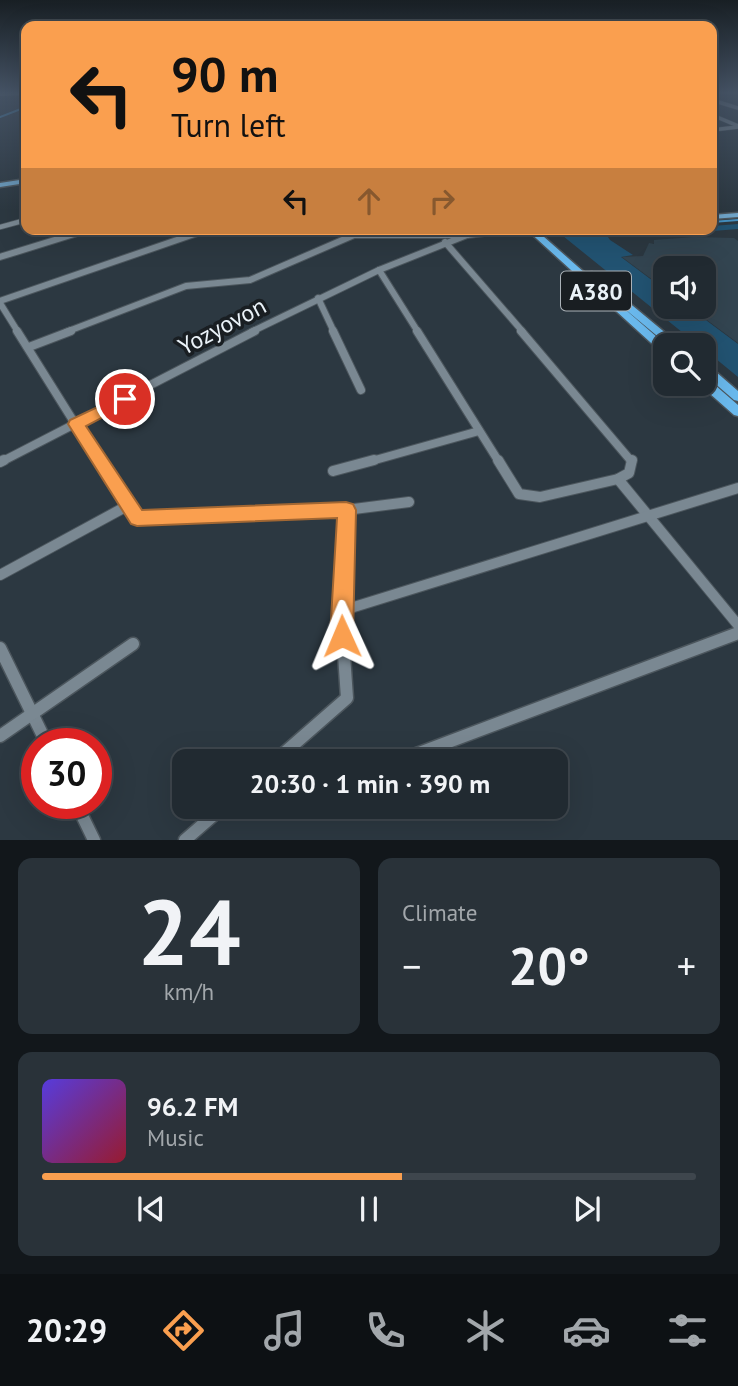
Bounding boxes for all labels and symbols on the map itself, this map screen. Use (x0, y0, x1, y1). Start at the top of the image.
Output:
road number: A380 (561, 272, 631, 310)
street label: Yozyovon (173, 290, 271, 362)
pin (95, 369, 155, 429)
position arrow (305, 599, 379, 673)
speed limit sign: 30 (21, 728, 112, 819)

